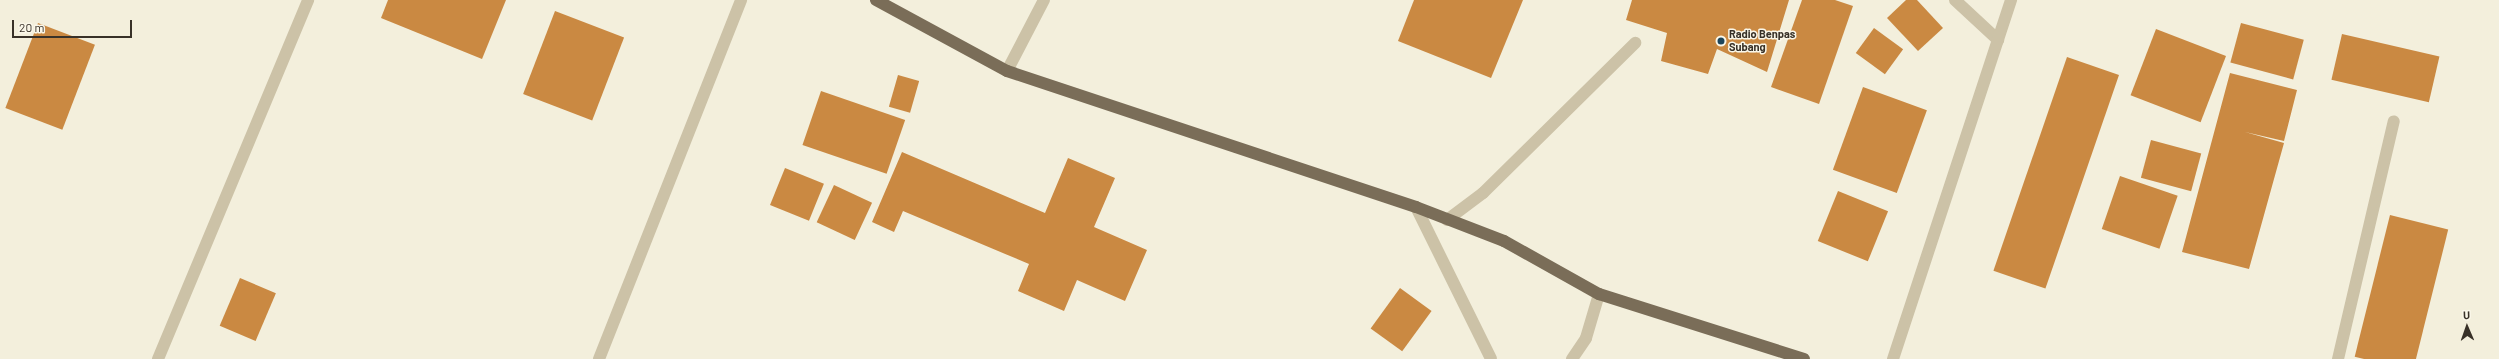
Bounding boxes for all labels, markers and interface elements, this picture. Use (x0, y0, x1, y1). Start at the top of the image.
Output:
scale bar (14, 12, 134, 38)
text: 20 m (19, 20, 45, 34)
place label: Radio Benpas Subang (1729, 28, 1795, 54)
marker: Radio Benpas Subang (1716, 36, 1726, 46)
north arrow (2447, 307, 2487, 347)
text: U (2463, 308, 2470, 321)

